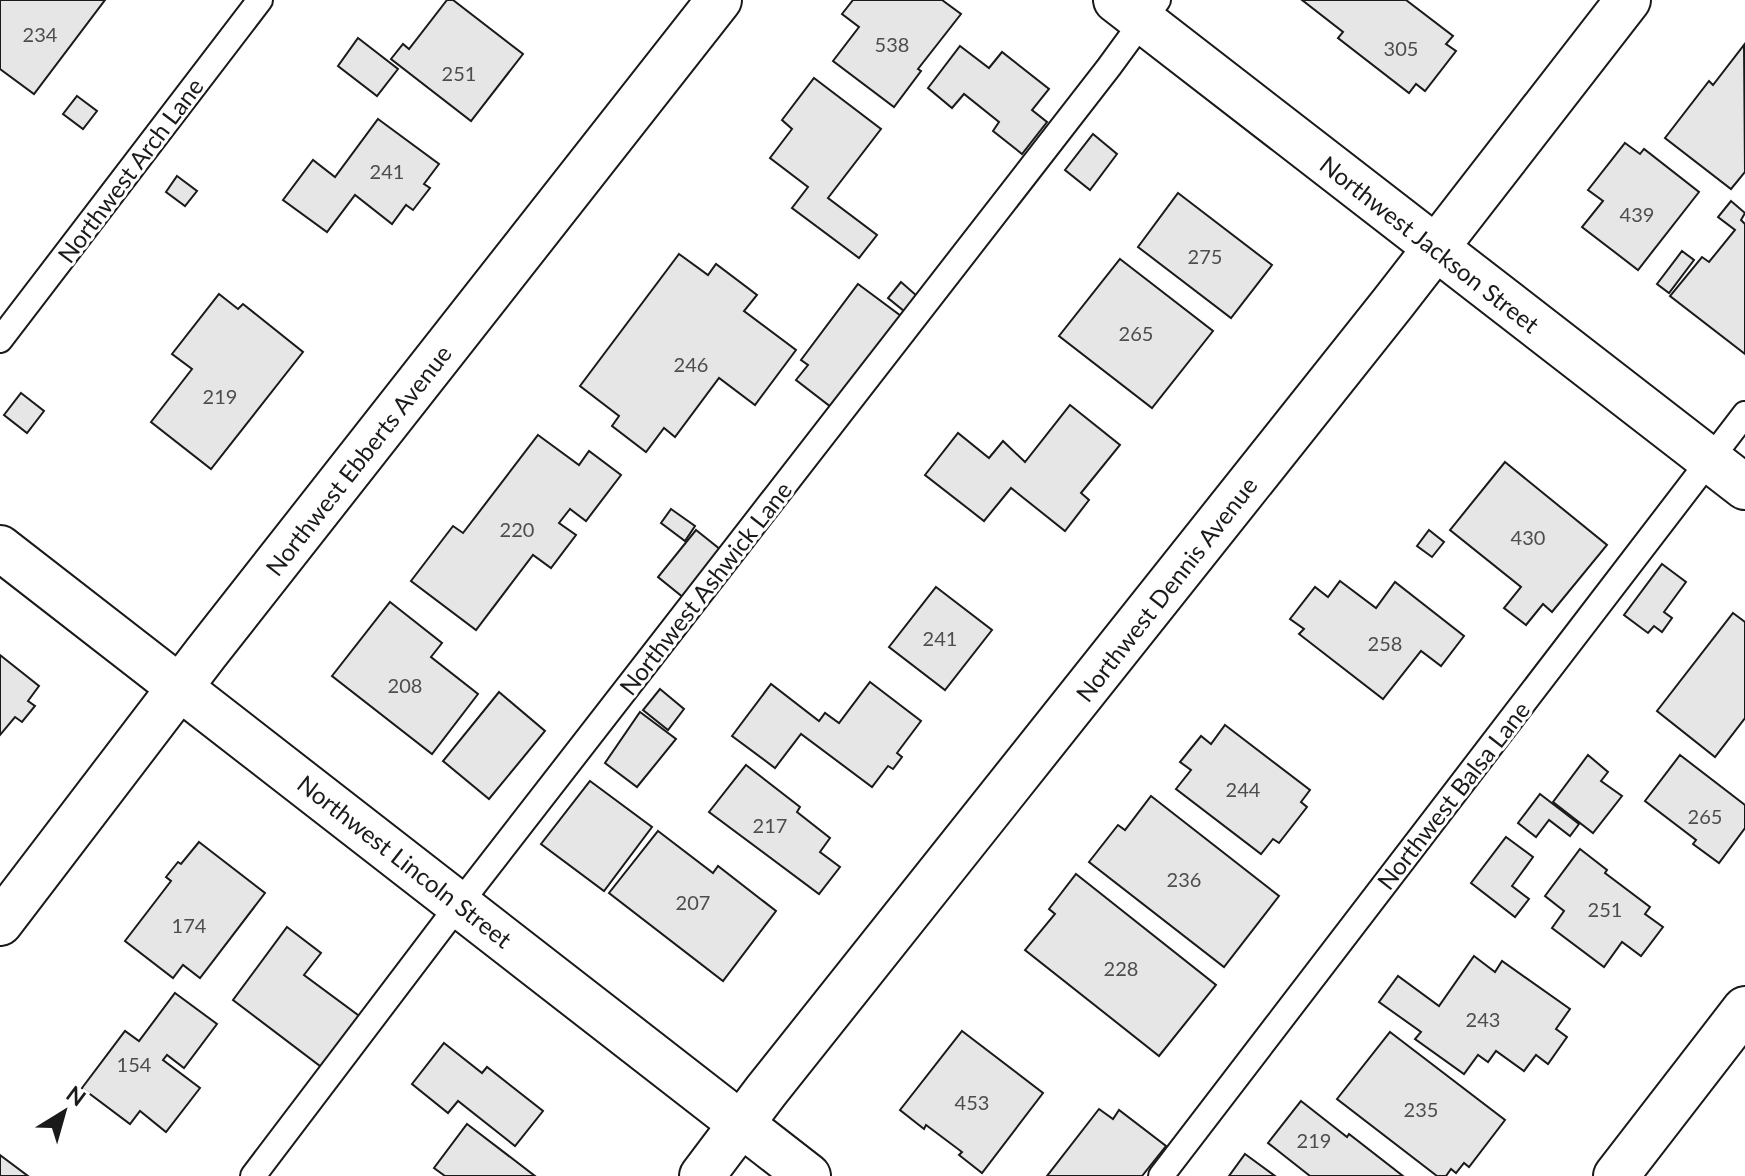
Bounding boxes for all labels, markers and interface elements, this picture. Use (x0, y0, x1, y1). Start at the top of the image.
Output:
house number: 234 (23, 22, 58, 46)
house number: 538 (875, 32, 909, 56)
house number: 305 (1384, 36, 1418, 60)
house number: 251 (442, 61, 476, 85)
street label: Northwest Arch Lane (51, 72, 209, 268)
street label: Northwest Jackson Street (1315, 149, 1546, 339)
house number: 241 (370, 159, 404, 183)
house number: 439 (1620, 202, 1654, 226)
house number: 275 (1188, 244, 1222, 268)
house number: 265 (1119, 321, 1153, 345)
street label: Northwest Ebberts Avenue (259, 339, 457, 581)
house number: 246 (674, 352, 708, 376)
house number: 219 (203, 384, 237, 408)
street label: Northwest Dennis Avenue (1069, 471, 1263, 707)
street label: Northwest Ashwick Lane (613, 476, 797, 700)
house number: 220 (500, 517, 534, 541)
house number: 430 (1511, 525, 1545, 549)
house number: 241 (923, 626, 957, 650)
house number: 258 (1368, 631, 1402, 655)
house number: 208 (388, 673, 422, 697)
street label: Northwest Balsa Lane (1371, 695, 1535, 895)
street label: Northwest Lincoln Street (292, 768, 518, 954)
house number: 244 (1226, 777, 1261, 801)
house number: 265 (1688, 804, 1722, 828)
house number: 217 (753, 813, 787, 837)
house number: 236 (1167, 867, 1201, 891)
house number: 207 (676, 890, 710, 914)
house number: 251 (1588, 897, 1622, 921)
house number: 174 (172, 913, 207, 937)
house number: 228 (1104, 956, 1138, 980)
house number: 243 (1466, 1007, 1500, 1031)
house number: 154 (117, 1052, 152, 1076)
north arrow (24, 1072, 104, 1152)
text: N (61, 1080, 91, 1112)
house number: 453 (955, 1090, 989, 1114)
house number: 235 (1404, 1097, 1438, 1121)
house number: 219 (1297, 1128, 1331, 1152)

